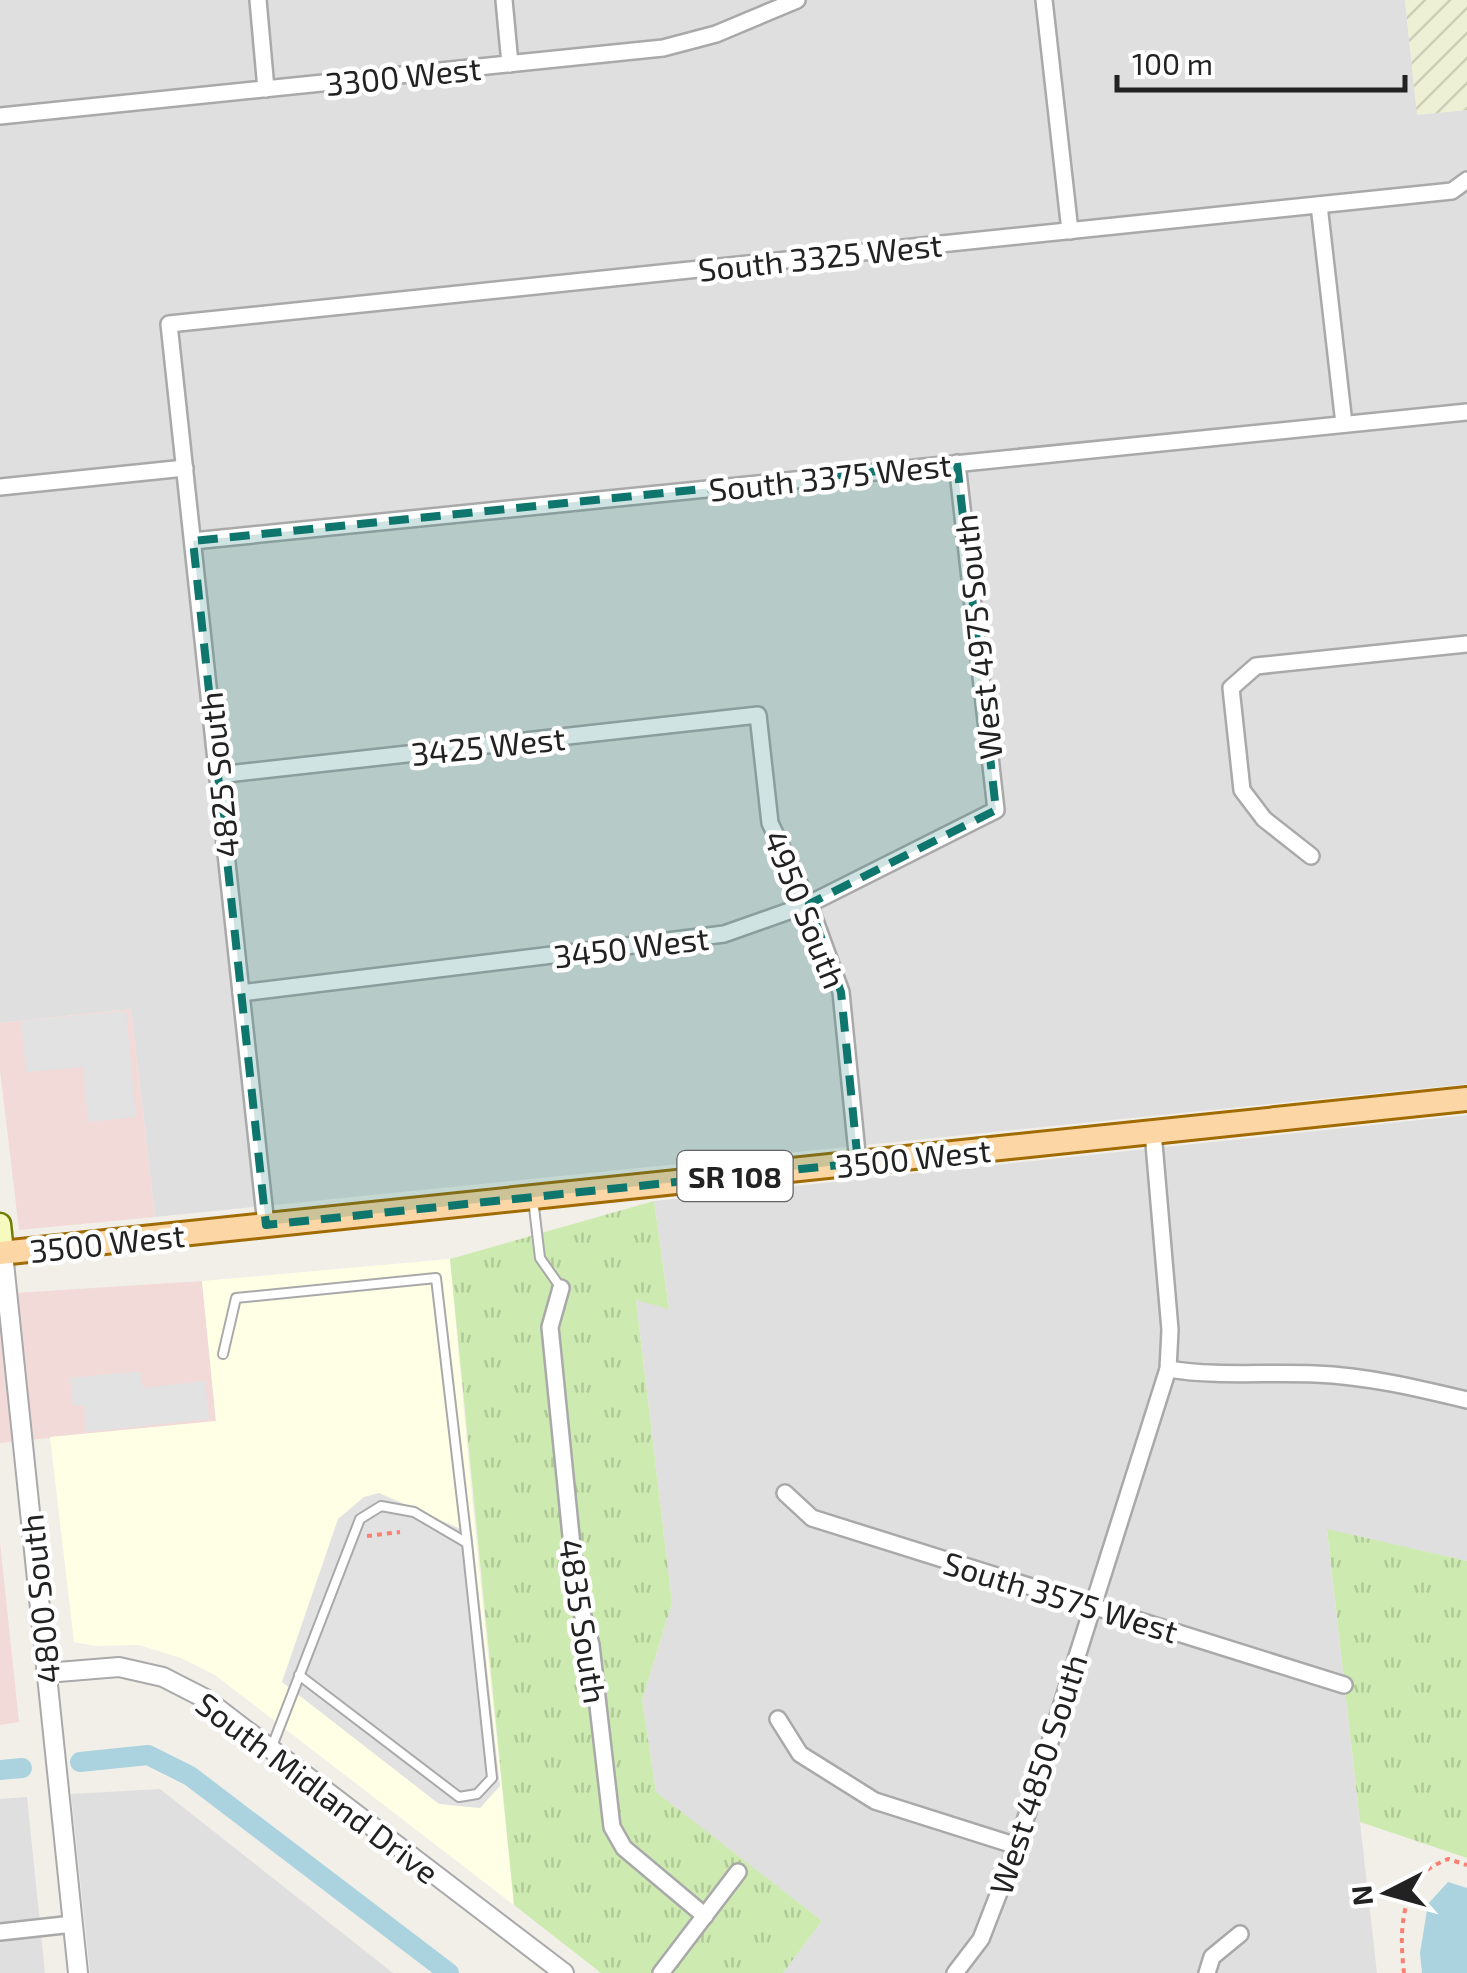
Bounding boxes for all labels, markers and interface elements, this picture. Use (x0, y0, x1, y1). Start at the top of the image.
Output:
scale bar (1117, 30, 1404, 92)
text: 100 m (1132, 45, 1213, 81)
street label: 3300 West (323, 48, 483, 102)
street label: South 3325 West (696, 224, 944, 288)
street label: South 3375 West (707, 444, 953, 508)
street label: West 4975 South (945, 513, 1009, 761)
street label: 4825 South (190, 690, 246, 860)
street label: 3425 West (409, 718, 567, 772)
street label: 4950 South (757, 825, 855, 993)
street label: 3450 West (551, 918, 711, 974)
street label: 3500 West (834, 1130, 992, 1184)
road number: SR 108 (678, 1151, 792, 1201)
street label: 3500 West (28, 1215, 186, 1269)
street label: 4800 South (11, 1512, 67, 1686)
street label: 4835 South (552, 1536, 616, 1706)
street label: South 3575 West (939, 1542, 1183, 1650)
street label: West 4850 South (980, 1649, 1094, 1899)
street label: South Midland Drive (189, 1683, 447, 1891)
north arrow (1337, 1843, 1437, 1943)
text: N (1343, 1884, 1379, 1908)

